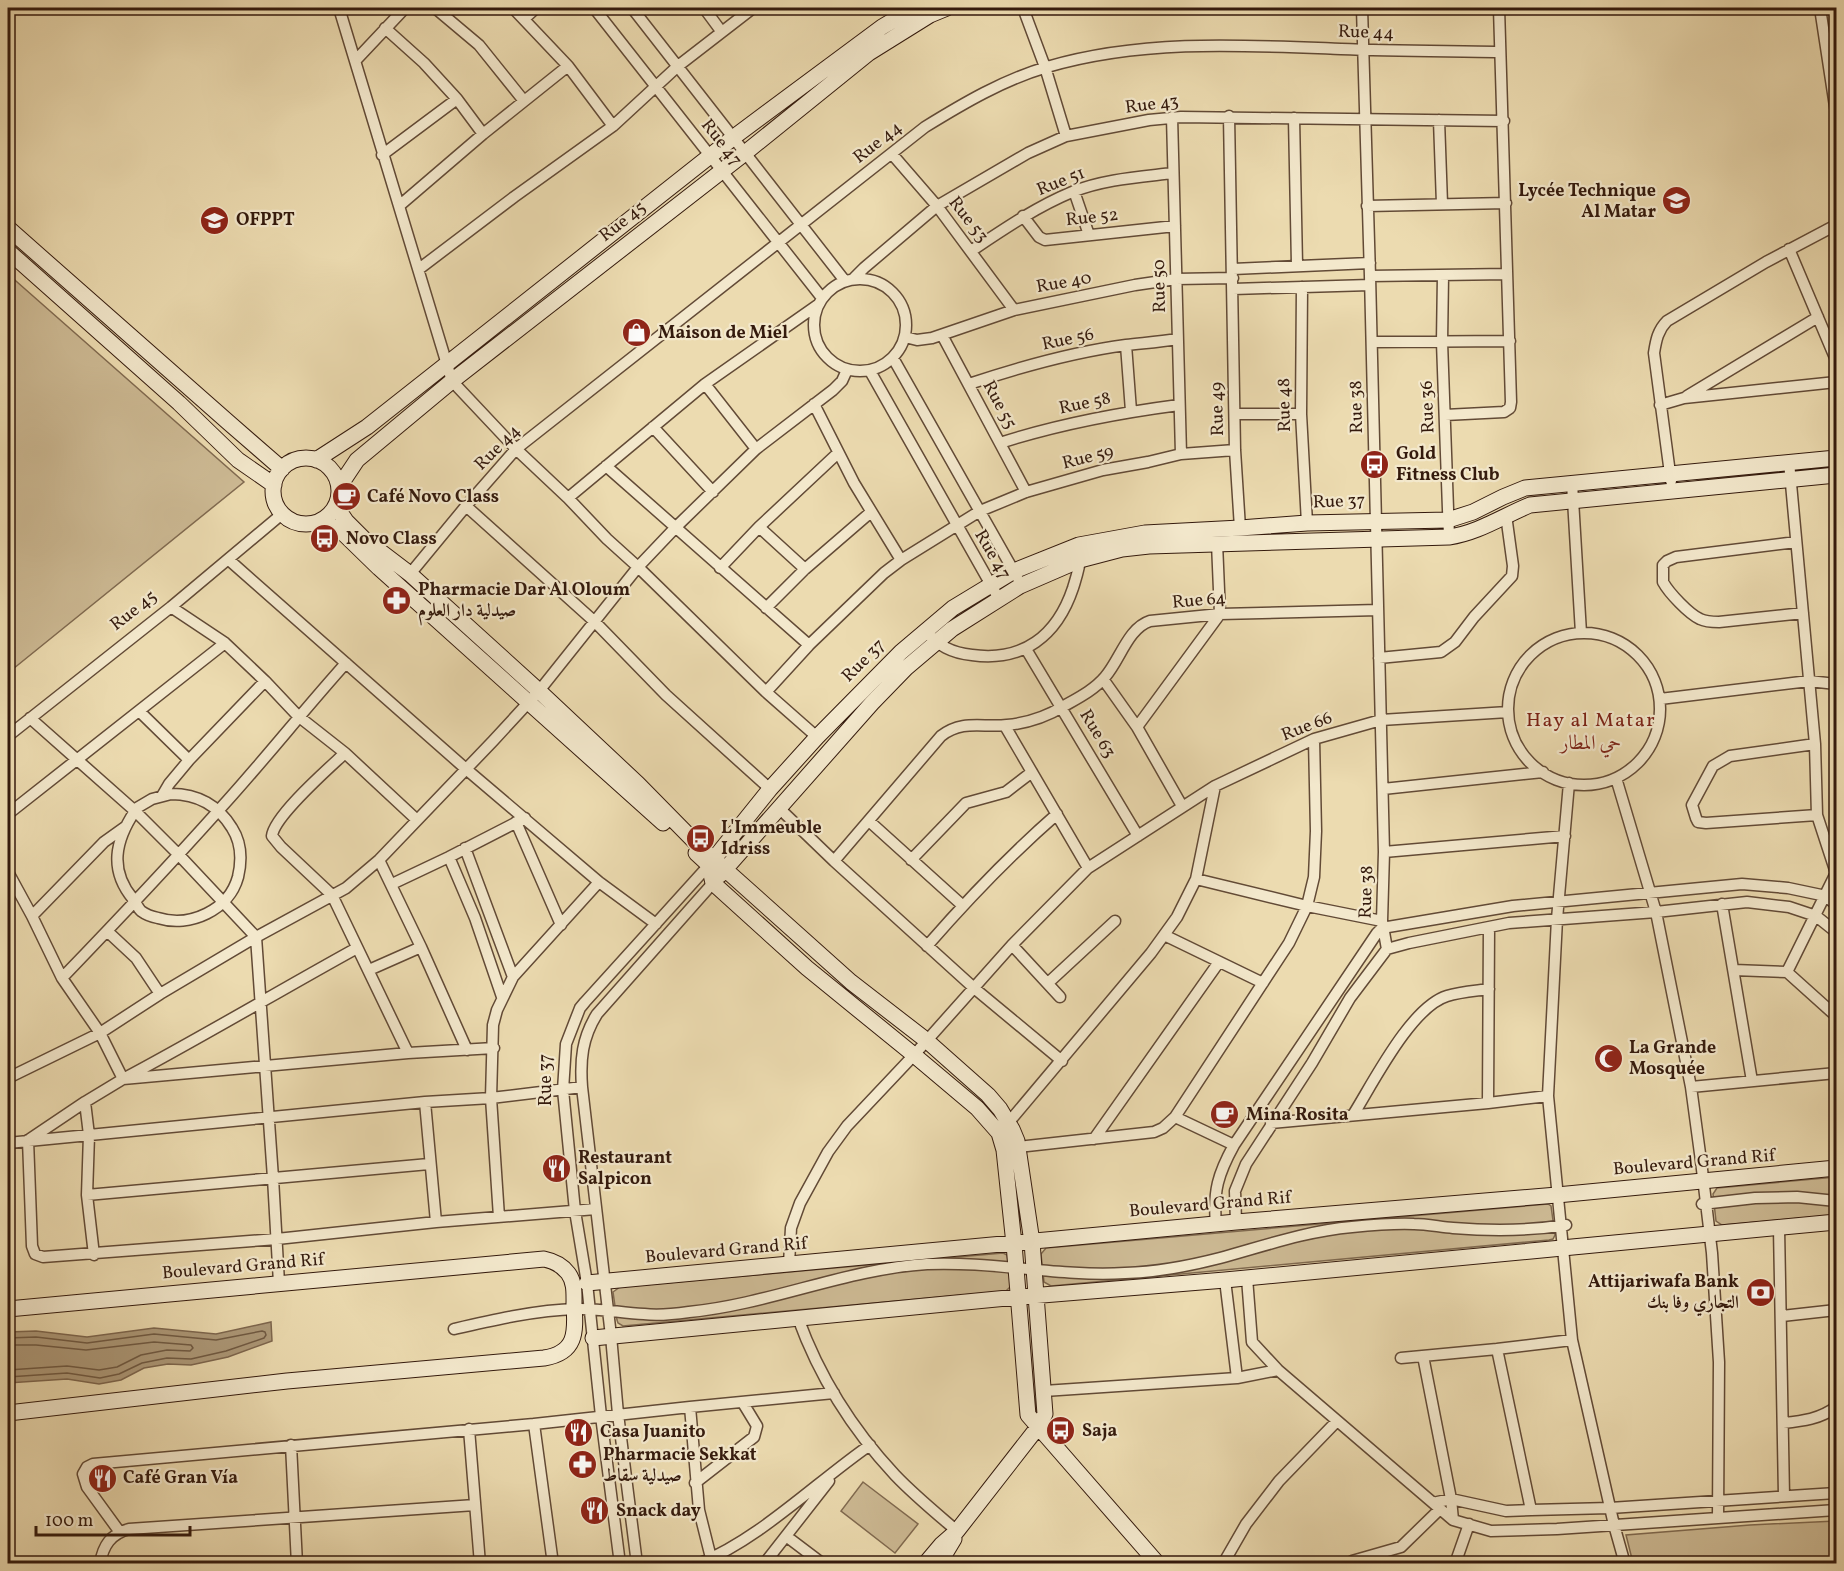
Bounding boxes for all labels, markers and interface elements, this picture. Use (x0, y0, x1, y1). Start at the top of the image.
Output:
street label: Rue 44 (1338, 20, 1394, 46)
street label: Rue 43 (1124, 89, 1180, 121)
street label: Rue 47 (695, 114, 747, 172)
street label: Rue 44 (848, 116, 908, 170)
street label: Rue 51 (1033, 161, 1089, 203)
place label: Lycée Technique Al Matar (1518, 179, 1656, 225)
school or university icon: Lycée Technique Al Matar (1661, 185, 1693, 217)
street label: Rue 53 (942, 192, 994, 248)
street label: Rue 45 (594, 196, 652, 248)
street label: Rue 52 (1064, 203, 1120, 233)
school or university icon: OFPPT (199, 204, 231, 236)
place label: OFPPT (236, 208, 295, 233)
street label: Rue 50 (1147, 259, 1173, 313)
street label: Rue 40 (1034, 266, 1094, 300)
shop icon: Maison de Miel (621, 317, 653, 349)
place label: Maison de Miel (658, 321, 788, 346)
street label: Rue 56 (1040, 322, 1096, 358)
street label: Rue 55 (976, 376, 1022, 434)
street label: Rue 48 (1272, 378, 1298, 432)
street label: Rue 38 (1344, 380, 1370, 434)
street label: Rue 36 (1415, 380, 1441, 434)
street label: Rue 49 (1205, 382, 1231, 436)
street label: Rue 58 (1057, 386, 1113, 422)
street label: Rue 44 (469, 419, 527, 477)
street label: Rue 59 (1060, 440, 1116, 476)
place label: Gold Fitness Club (1396, 442, 1500, 488)
bus stop icon: Gold Fitness Club (1359, 448, 1391, 480)
cafe icon: Café Novo Class (330, 481, 362, 513)
place label: Café Novo Class (367, 485, 499, 510)
street label: Rue 37 (1312, 489, 1366, 515)
bus stop icon: Novo Class (309, 523, 341, 555)
street label: Rue 47 (968, 525, 1016, 585)
place label: Novo Class (346, 527, 437, 552)
place label: Pharmacie Dar Al Oloum صيدلية دار العلوم (418, 578, 630, 626)
pharmacy icon: Pharmacie Dar Al Oloum صيدلية دار العلوم (381, 584, 413, 616)
street label: Rue 45 (105, 585, 163, 637)
street label: Rue 64 (1171, 586, 1227, 616)
street label: Rue 37 (837, 634, 891, 688)
street label: Rue 63 (1073, 705, 1121, 763)
street label: Rue 66 (1278, 706, 1336, 748)
district label: Hay al Matar حي المطار (1526, 707, 1656, 758)
place label: L'Immeuble Idriss (721, 816, 822, 862)
bus stop icon: L'Immeuble Idriss (684, 822, 716, 854)
street label: Rue 38 (1354, 865, 1380, 919)
place label: La Grande Mosquée (1629, 1036, 1716, 1082)
mosque icon: La Grande Mosquée (1592, 1042, 1624, 1074)
street label: Rue 37 (534, 1054, 559, 1106)
cafe icon: Mina Rosita (1209, 1099, 1241, 1131)
place label: Mina Rosita (1246, 1103, 1349, 1128)
street label: Boulevard Grand Rif (1612, 1143, 1778, 1183)
place label: Restaurant Salpicon (578, 1146, 672, 1192)
restaurant icon: Restaurant Salpicon (541, 1152, 573, 1184)
street label: Boulevard Grand Rif (1128, 1185, 1294, 1225)
street label: Boulevard Grand Rif (644, 1231, 810, 1271)
street label: Boulevard Grand Rif (161, 1247, 327, 1287)
place label: Attijariwafa Bank التجاري وفا بنك (1588, 1270, 1739, 1317)
bank icon: Attijariwafa Bank التجاري وفا بنك (1744, 1276, 1776, 1308)
bus stop icon: Saja (1045, 1415, 1077, 1447)
restaurant icon: Casa Juanito (563, 1416, 595, 1448)
place label: Saja (1082, 1419, 1117, 1444)
place label: Casa Juanito (600, 1420, 706, 1445)
place label: Pharmacie Sekkat صيدلية سقاط (603, 1443, 757, 1489)
pharmacy icon: Pharmacie Sekkat صيدلية سقاط (566, 1449, 598, 1481)
restaurant icon: Café Gran Vía (86, 1462, 118, 1494)
place label: Café Gran Vía (123, 1466, 238, 1491)
restaurant icon: Snack day (579, 1495, 611, 1527)
scale bar (36, 1499, 190, 1537)
place label: Snack day (616, 1499, 701, 1524)
text: 100 m (45, 1509, 94, 1534)

